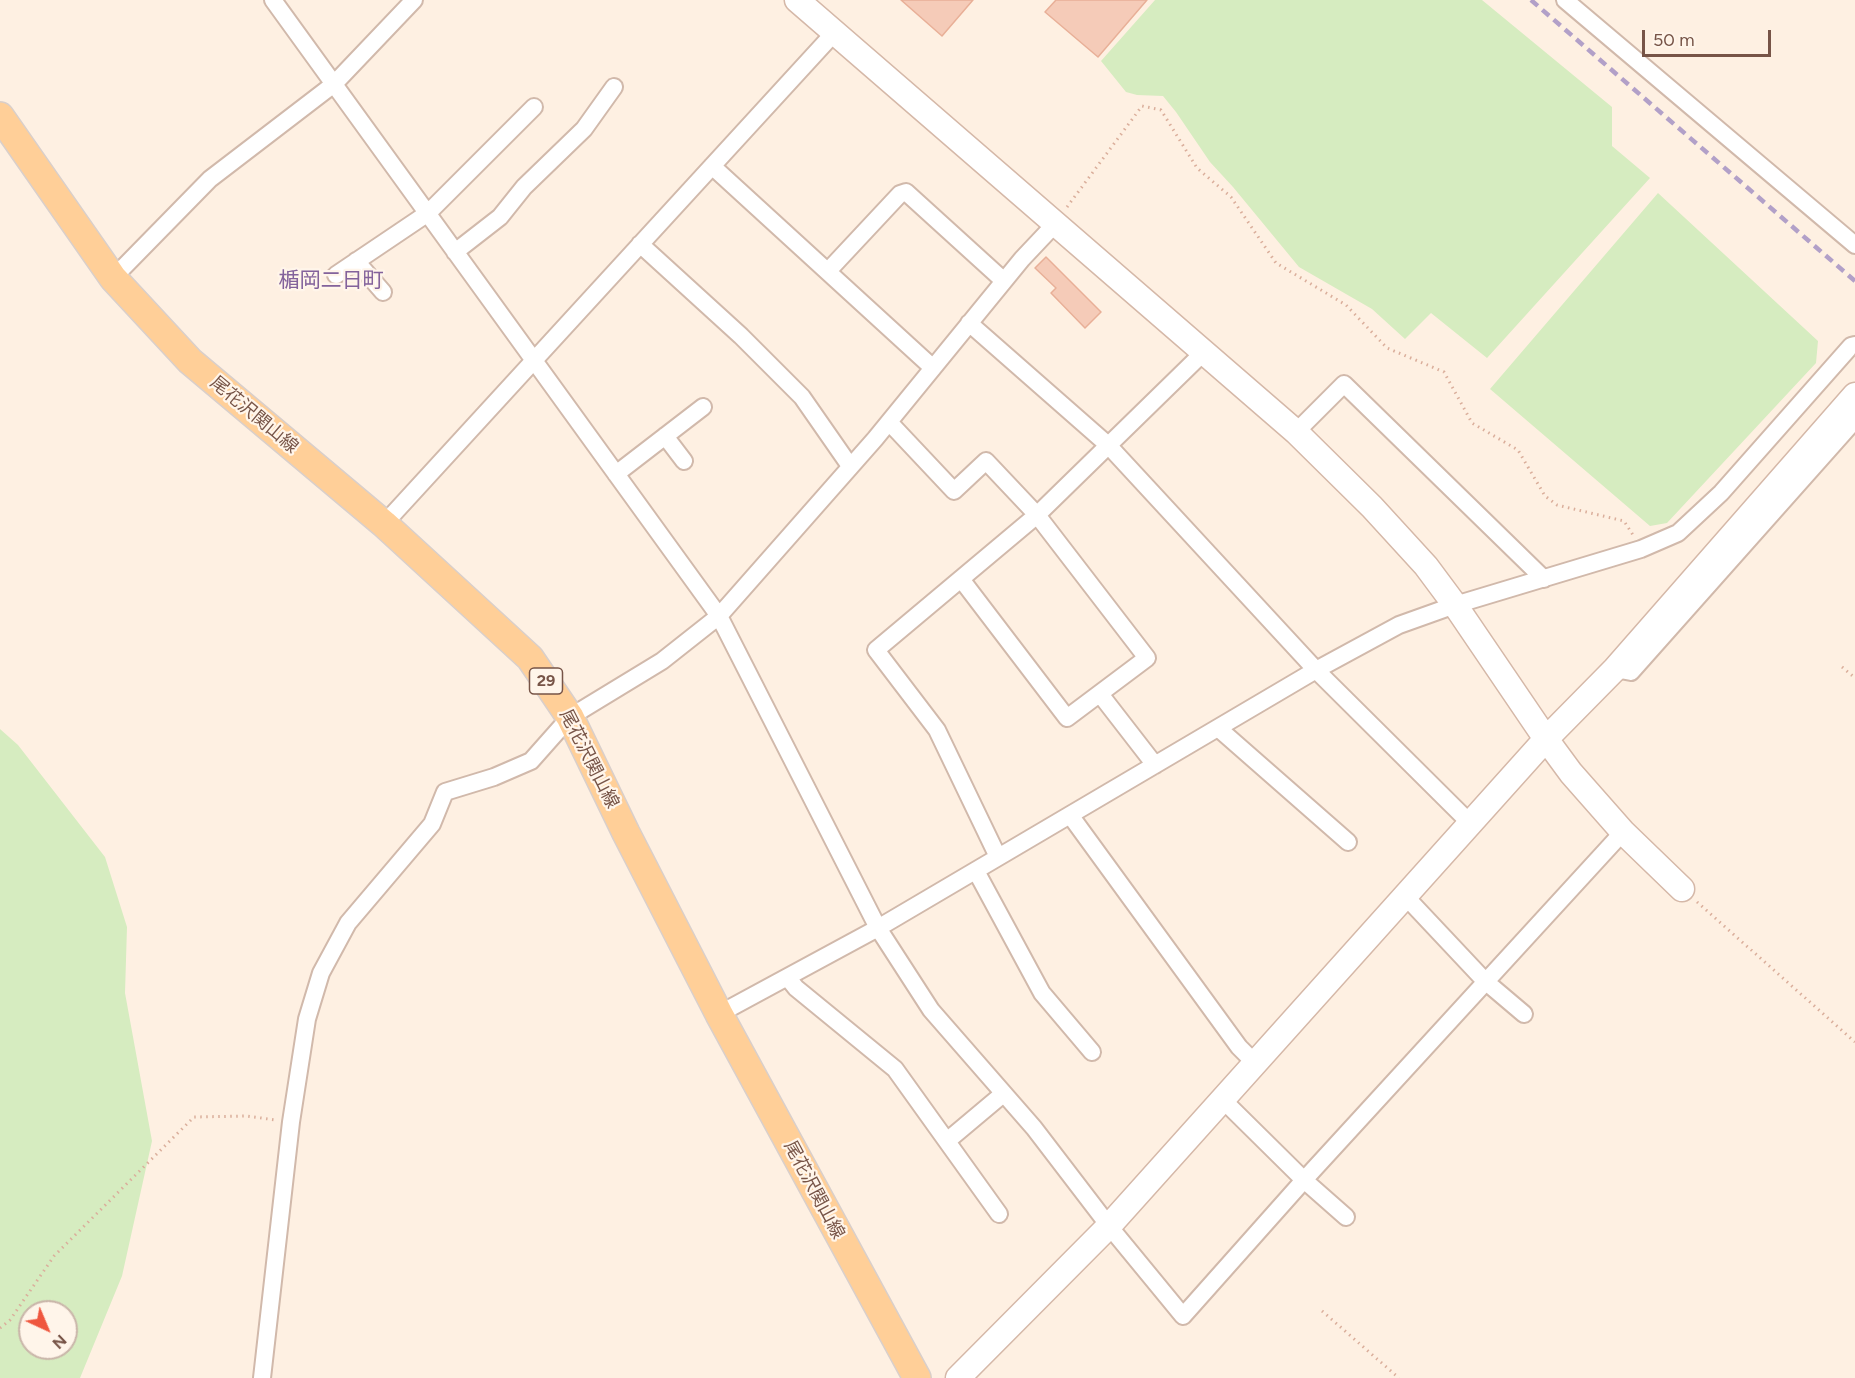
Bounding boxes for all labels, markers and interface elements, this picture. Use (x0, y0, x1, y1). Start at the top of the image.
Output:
scale bar (1645, 18, 1774, 56)
text: 50 m (1653, 29, 1695, 51)
district label: 楯岡二日町 (279, 268, 383, 294)
street label: 尾花沢関山線 (206, 372, 302, 458)
road number: 29 (530, 668, 562, 694)
street label: 尾花沢関山線 (555, 706, 623, 812)
street label: 尾花沢関山線 (779, 1137, 849, 1243)
north arrow (18, 1300, 78, 1360)
text: N (48, 1331, 71, 1353)

